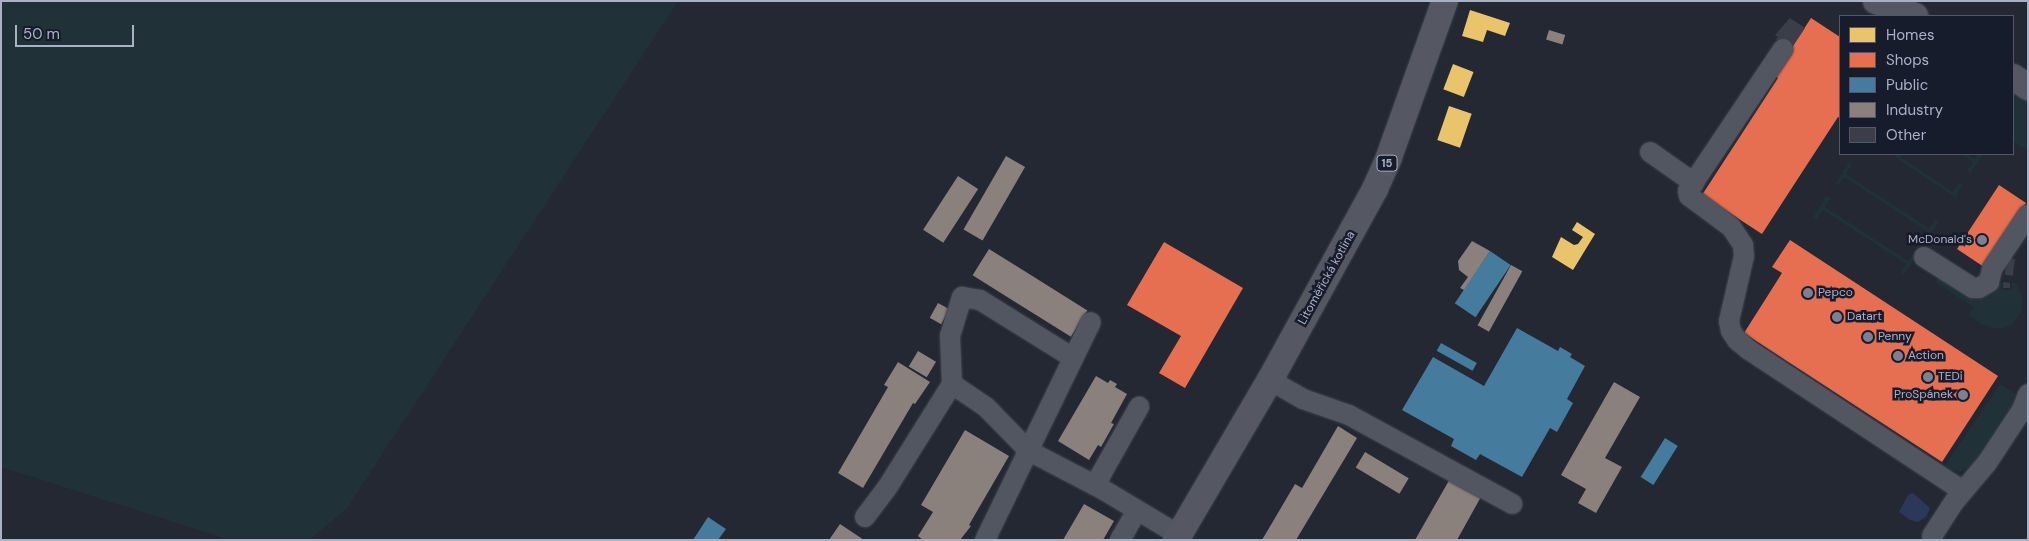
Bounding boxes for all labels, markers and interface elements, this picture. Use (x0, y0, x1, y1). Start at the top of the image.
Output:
scale bar (18, 15, 136, 47)
legend (1839, 15, 2014, 155)
text: 50 m (23, 24, 60, 44)
text: Homes (1886, 25, 1935, 45)
text: Shops (1886, 50, 1929, 70)
text: Public (1886, 75, 1928, 95)
text: Industry (1886, 100, 1943, 120)
text: Other (1886, 125, 1926, 145)
road number: 15 (1376, 154, 1398, 172)
street label: Litoměřická kotlina (1295, 229, 1359, 327)
place label: McDonald's (1908, 233, 1972, 247)
marker: McDonald's (1976, 234, 1988, 246)
place label: Pepco (1818, 286, 1853, 300)
marker: Pepco (1802, 287, 1814, 299)
place label: Datart (1847, 310, 1882, 324)
marker: Datart (1831, 311, 1843, 323)
place label: Penny (1878, 330, 1912, 344)
marker: Penny (1862, 331, 1874, 343)
place label: Action (1908, 349, 1944, 363)
marker: Action (1892, 350, 1904, 362)
place label: TEDi (1938, 370, 1963, 384)
marker: TEDi (1922, 371, 1934, 383)
place label: ProSpánek (1894, 388, 1953, 402)
marker: ProSpánek (1957, 389, 1969, 401)

